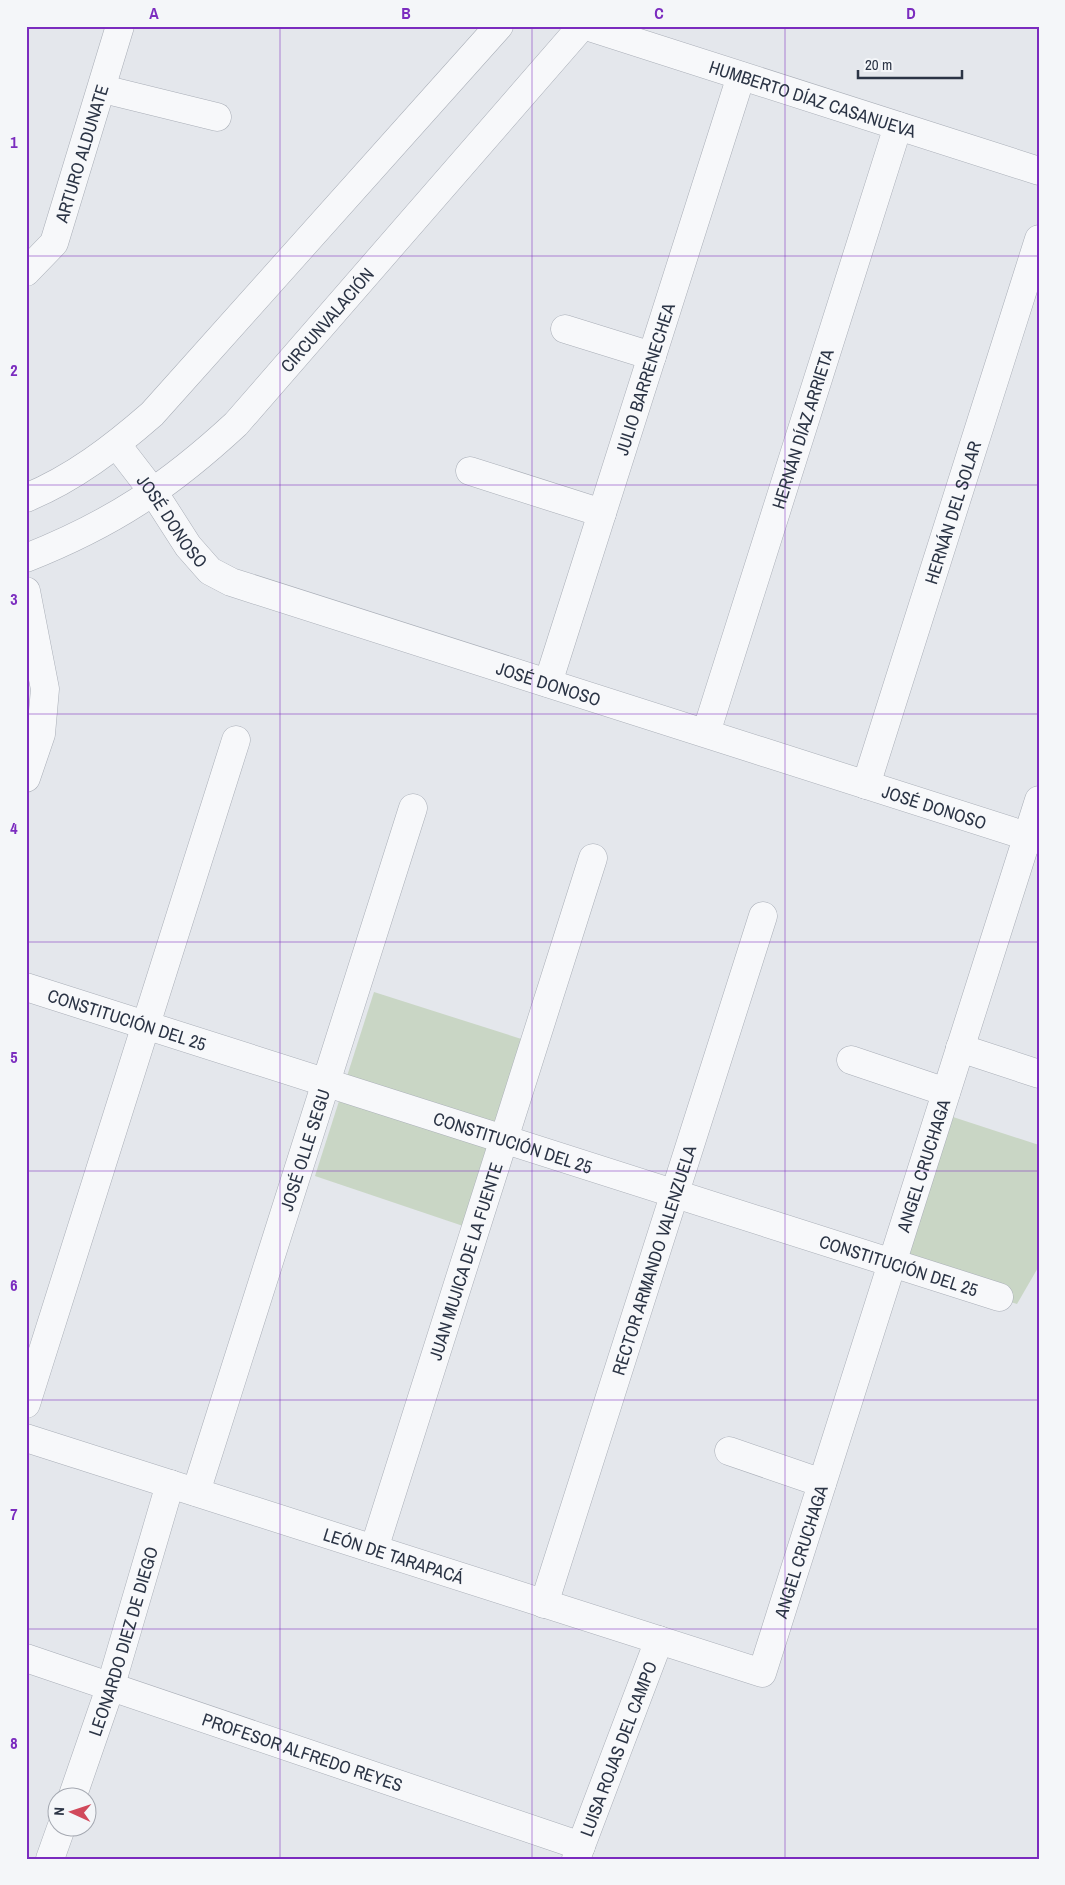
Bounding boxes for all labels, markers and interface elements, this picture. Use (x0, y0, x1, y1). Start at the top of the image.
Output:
text: A (149, 2, 159, 24)
text: B (401, 2, 411, 24)
text: C (654, 2, 664, 24)
text: D (906, 2, 916, 24)
scale bar (858, 48, 961, 80)
street label: HUMBERTO DÍAZ CASANUEVA (706, 54, 919, 143)
text: 20 m (865, 54, 892, 75)
street label: ARTURO ALDUNATE (48, 81, 114, 226)
text: 1 (10, 131, 18, 153)
street label: CIRCUNVALACIÓN (274, 262, 379, 377)
street label: JULIO BARRENECHEA (609, 300, 681, 458)
street label: HERNÁN DÍAZ ARRIETA (765, 346, 839, 512)
text: 2 (10, 359, 18, 381)
street label: HERNÁN DEL SOLAR (918, 437, 987, 587)
street label: JOSÉ DONOSO (131, 469, 214, 573)
text: 3 (10, 588, 18, 610)
street label: JOSÉ DONOSO (493, 655, 604, 712)
street label: JOSÉ DONOSO (879, 778, 990, 835)
text: 4 (10, 817, 18, 839)
street label: CONSTITUCIÓN DEL 25 (44, 982, 210, 1056)
text: 5 (10, 1046, 18, 1068)
street label: JOSÉ OLLE SEGU (274, 1086, 336, 1214)
street label: ANGEL CRUCHAGA (890, 1096, 956, 1236)
street label: CONSTITUCIÓN DEL 25 (430, 1105, 595, 1179)
street label: RECTOR ARMANDO VALENZUELA (605, 1142, 702, 1378)
street label: JUAN MUJICA DE LA FUENTE (422, 1159, 508, 1363)
street label: CONSTITUCIÓN DEL 25 (816, 1228, 981, 1302)
text: 6 (10, 1274, 18, 1296)
street label: ANGEL CRUCHAGA (767, 1482, 833, 1622)
text: 7 (10, 1503, 18, 1525)
street label: LEÓN DE TARAPACÁ (320, 1521, 467, 1590)
street label: LEONARDO DIEZ DE DIEGO (82, 1543, 164, 1739)
street label: LUISA ROJAS DEL CAMPO (573, 1657, 662, 1840)
street label: PROFESOR ALFREDO REYES (199, 1706, 406, 1797)
text: 8 (10, 1732, 18, 1754)
north arrow (48, 1788, 98, 1838)
text: N (50, 1807, 68, 1816)

